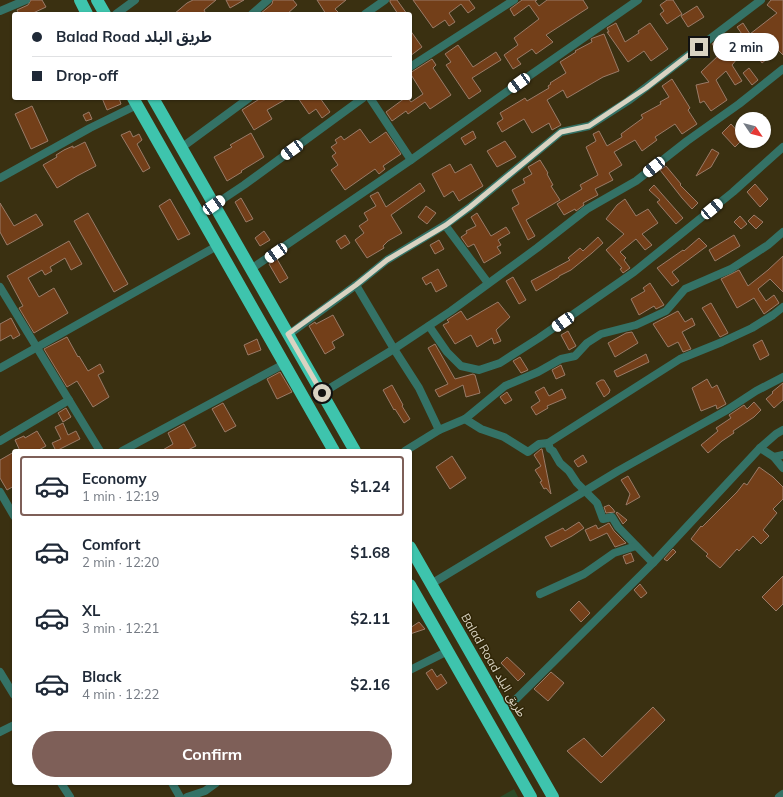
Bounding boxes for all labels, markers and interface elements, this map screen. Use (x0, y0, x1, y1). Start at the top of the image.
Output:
text: Balad Road طريق البلد (56, 27, 212, 46)
callout: 2 min (713, 33, 779, 61)
route end (690, 38, 708, 56)
text: 2 min (729, 39, 763, 55)
text: Drop-off (56, 66, 118, 85)
car (506, 71, 532, 95)
north arrow (735, 112, 771, 148)
map controls (735, 112, 771, 148)
car (279, 138, 305, 162)
car (641, 155, 667, 179)
car (201, 193, 227, 217)
car (699, 197, 725, 221)
car (263, 241, 289, 265)
car (550, 310, 576, 334)
route start (313, 384, 331, 402)
icon: car (34, 468, 70, 504)
text: Economy (82, 469, 147, 488)
text: $1.24 (350, 477, 390, 496)
text: 1 min · 12:19 (82, 488, 159, 504)
icon: car (34, 534, 70, 570)
text: Comfort (82, 535, 140, 554)
text: $1.68 (350, 543, 390, 562)
text: 2 min · 12:20 (82, 554, 159, 570)
icon: car (34, 600, 70, 636)
text: XL (82, 601, 100, 620)
text: $2.11 (350, 609, 390, 628)
street label: Balad Road طريق البلد (457, 610, 530, 720)
text: 3 min · 12:21 (82, 620, 159, 636)
icon: car (34, 666, 70, 702)
text: Black (82, 667, 121, 686)
text: $2.16 (350, 675, 390, 694)
text: 4 min · 12:22 (82, 686, 159, 702)
button: Confirm (32, 731, 392, 777)

